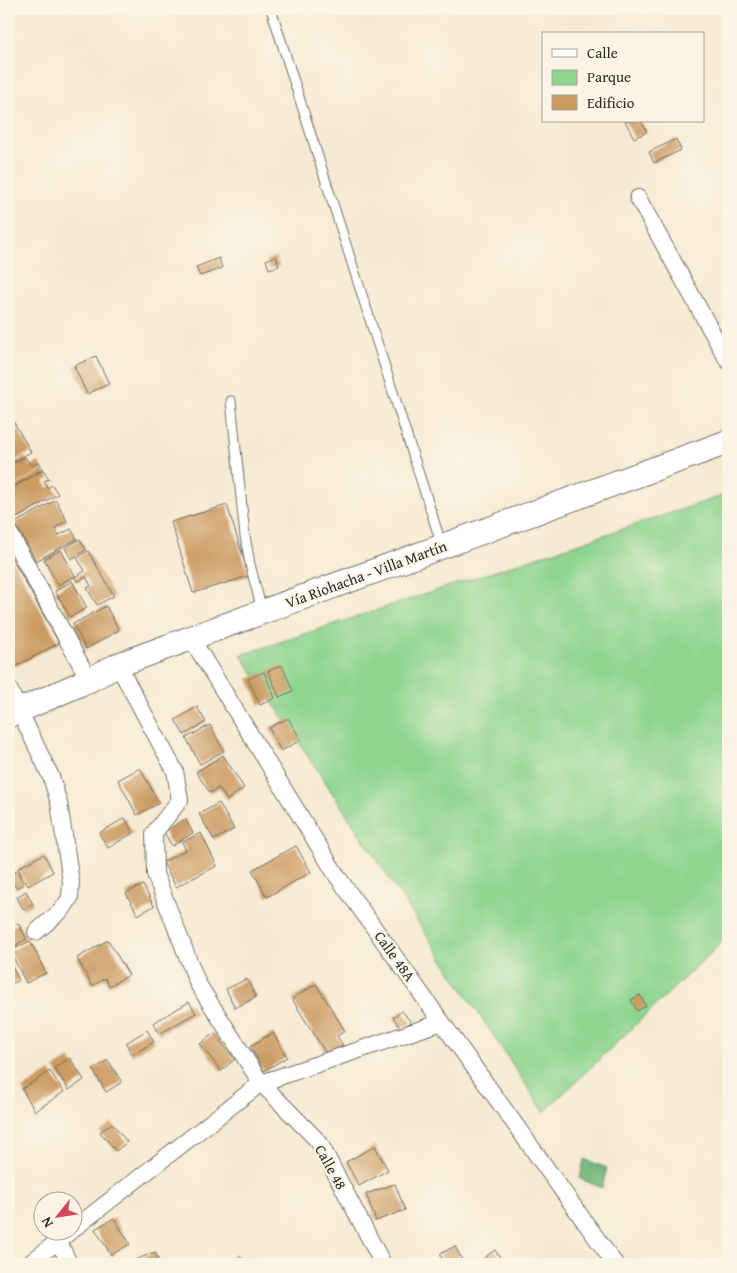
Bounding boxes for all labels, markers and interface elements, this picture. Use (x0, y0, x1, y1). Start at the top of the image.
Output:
legend (542, 32, 704, 122)
text: Calle (587, 42, 618, 63)
text: Parque (587, 66, 631, 87)
text: Edificio (587, 92, 635, 113)
street label: Vía Riohacha - Villa Martín (282, 535, 450, 613)
street label: Calle 48A (370, 927, 420, 985)
street label: Calle 48 (310, 1141, 352, 1193)
north arrow (32, 1190, 82, 1240)
text: N (35, 1213, 58, 1232)

